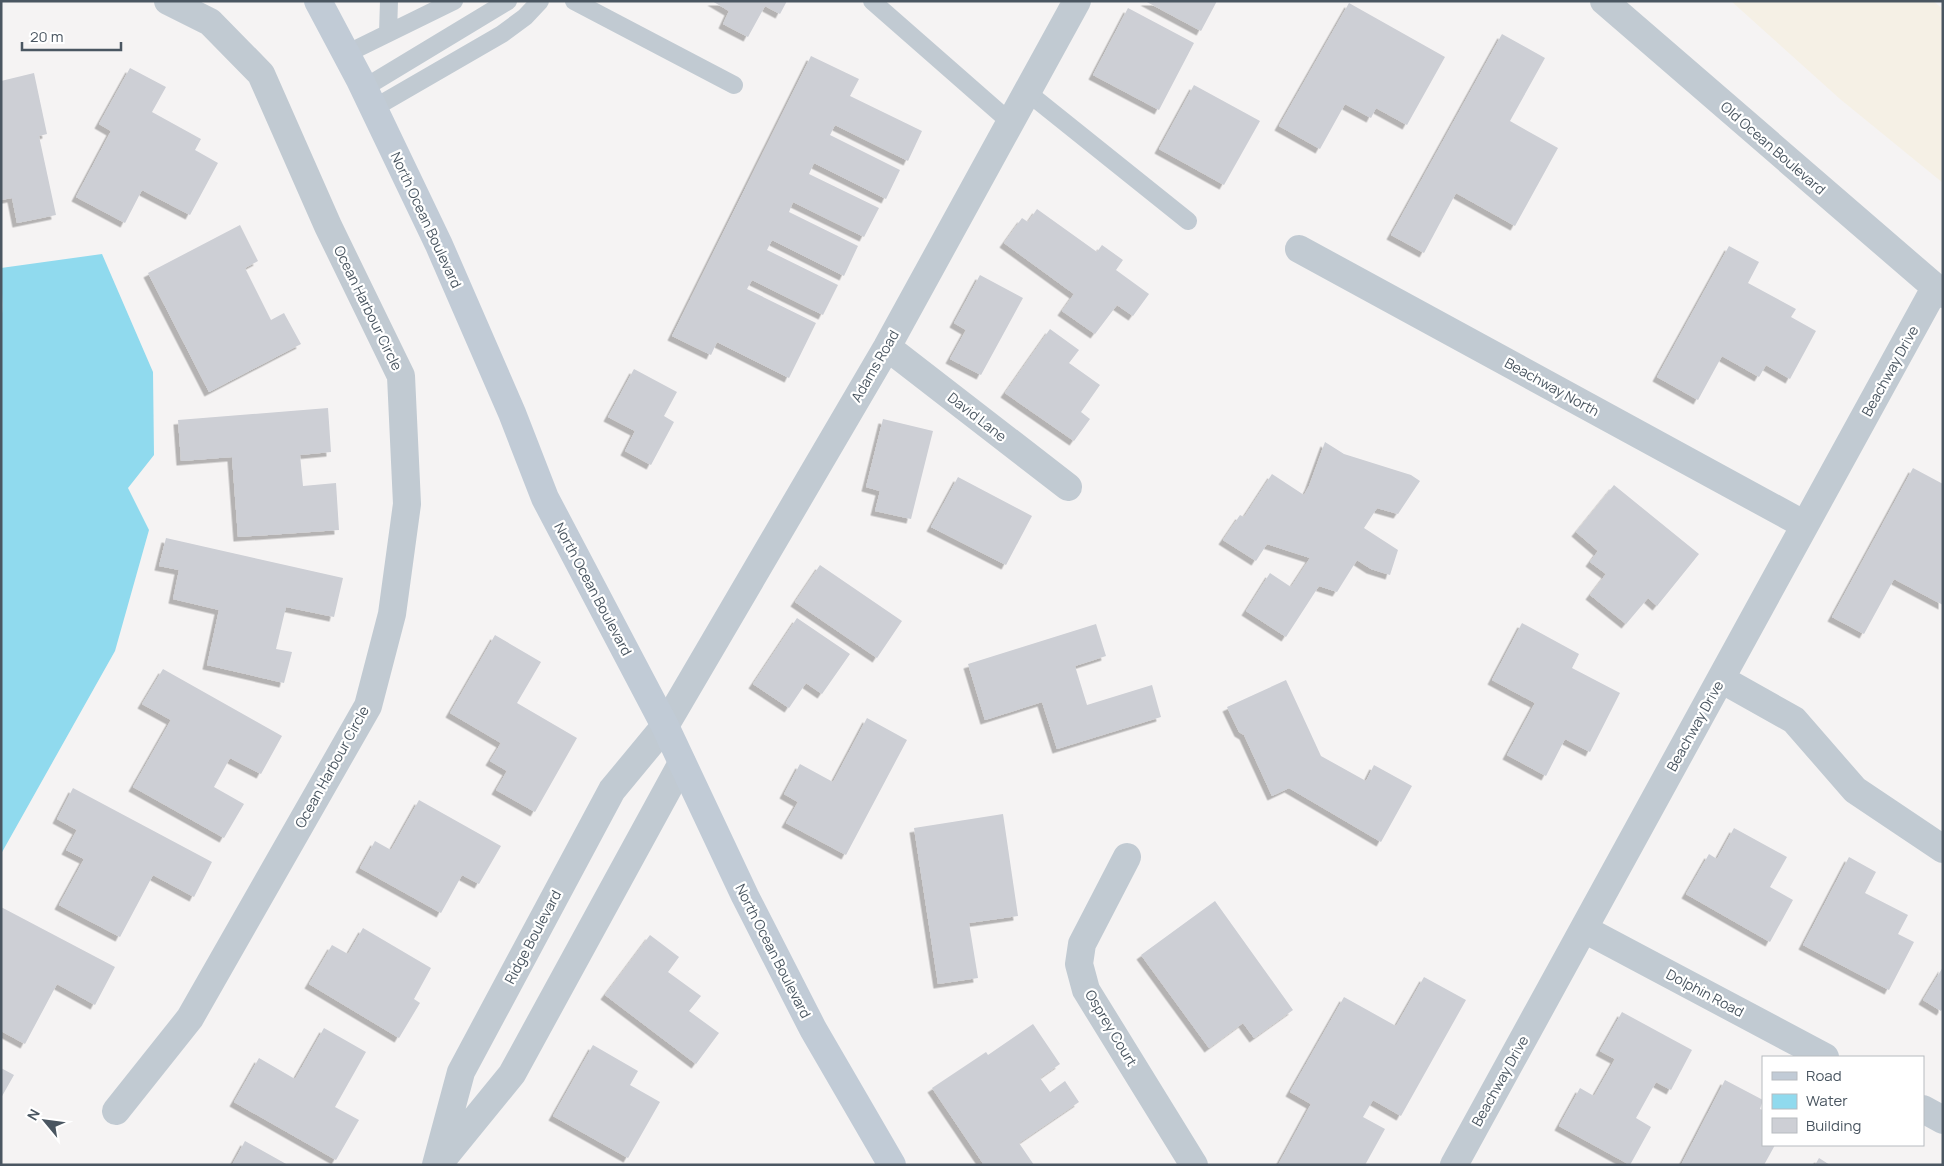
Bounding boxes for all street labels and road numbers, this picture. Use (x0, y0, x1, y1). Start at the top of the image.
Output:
street label: Old Ocean Boulevard (1717, 97, 1830, 198)
street label: North Ocean Boulevard (387, 149, 466, 291)
street label: Ocean Harbour Circle (330, 242, 407, 373)
street label: Beachway Drive (1857, 322, 1922, 420)
street label: Adams Road (846, 326, 903, 405)
street label: Beachway North (1502, 353, 1603, 420)
street label: David Lane (944, 388, 1011, 446)
street label: North Ocean Boulevard (550, 519, 637, 659)
street label: Beachway Drive (1662, 677, 1727, 775)
street label: Ocean Harbour Circle (290, 702, 373, 831)
street label: North Ocean Boulevard (731, 880, 816, 1021)
street label: Ridge Boulevard (500, 887, 565, 987)
street label: Dolphin Road (1663, 964, 1747, 1021)
street label: Osprey Court (1081, 986, 1142, 1070)
street label: Beachway Drive (1467, 1032, 1532, 1130)

